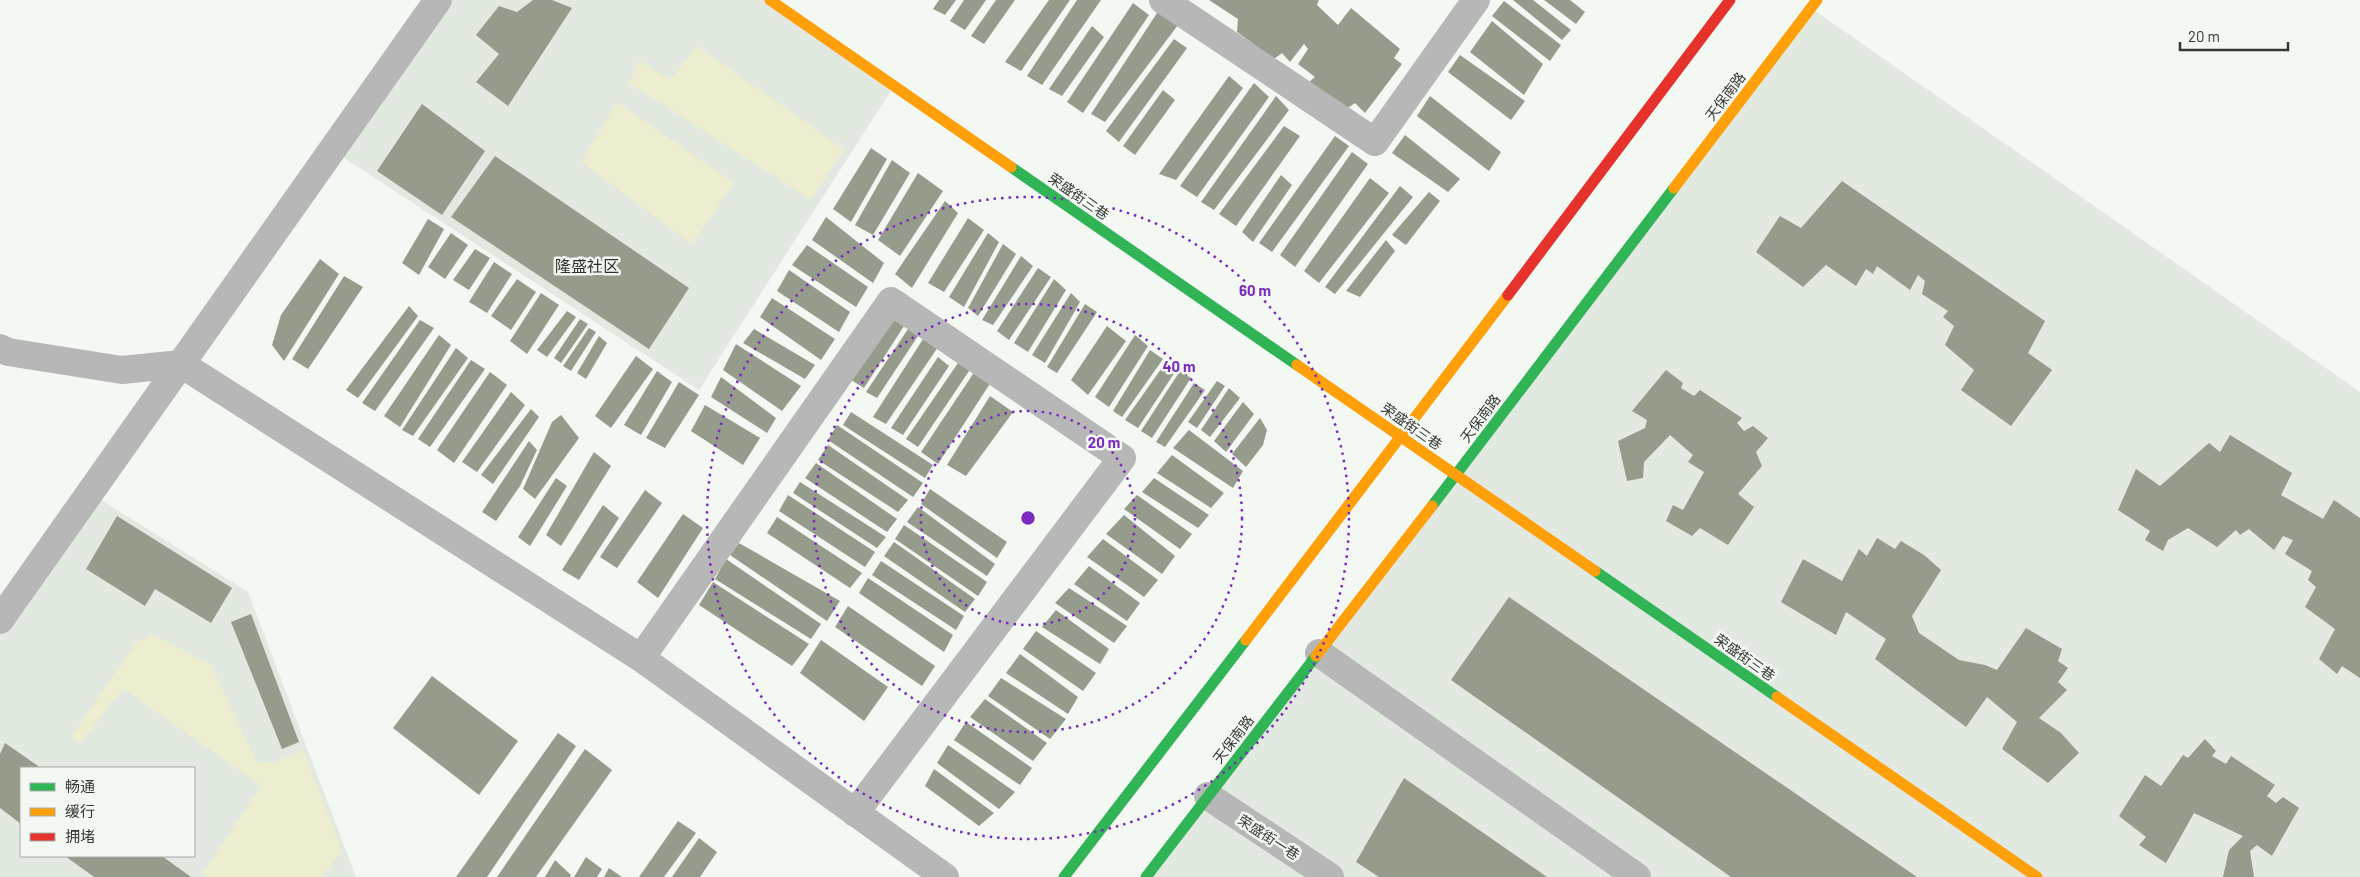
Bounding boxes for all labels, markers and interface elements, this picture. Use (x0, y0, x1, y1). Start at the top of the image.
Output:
scale bar (2180, 20, 2288, 52)
text: 20 m (2188, 27, 2220, 45)
street label: 天保南路 (1701, 69, 1749, 123)
street label: 荣盛街三巷 (1045, 169, 1113, 223)
district label: 隆盛社区 (555, 256, 619, 275)
text: 60 m (1239, 281, 1271, 299)
text: 40 m (1162, 357, 1196, 375)
street label: 天保南路 (1456, 391, 1504, 445)
street label: 荣盛街三巷 (1378, 399, 1446, 453)
text: 20 m (1088, 433, 1120, 451)
centre of rings (1019, 509, 1037, 527)
street label: 荣盛街三巷 (1711, 630, 1779, 684)
street label: 天保南路 (1209, 712, 1257, 766)
legend (20, 767, 195, 857)
text: 畅通 (65, 777, 95, 795)
text: 缓行 (65, 802, 95, 820)
street label: 荣盛街一巷 (1235, 811, 1303, 863)
text: 拥堵 (65, 827, 95, 845)

